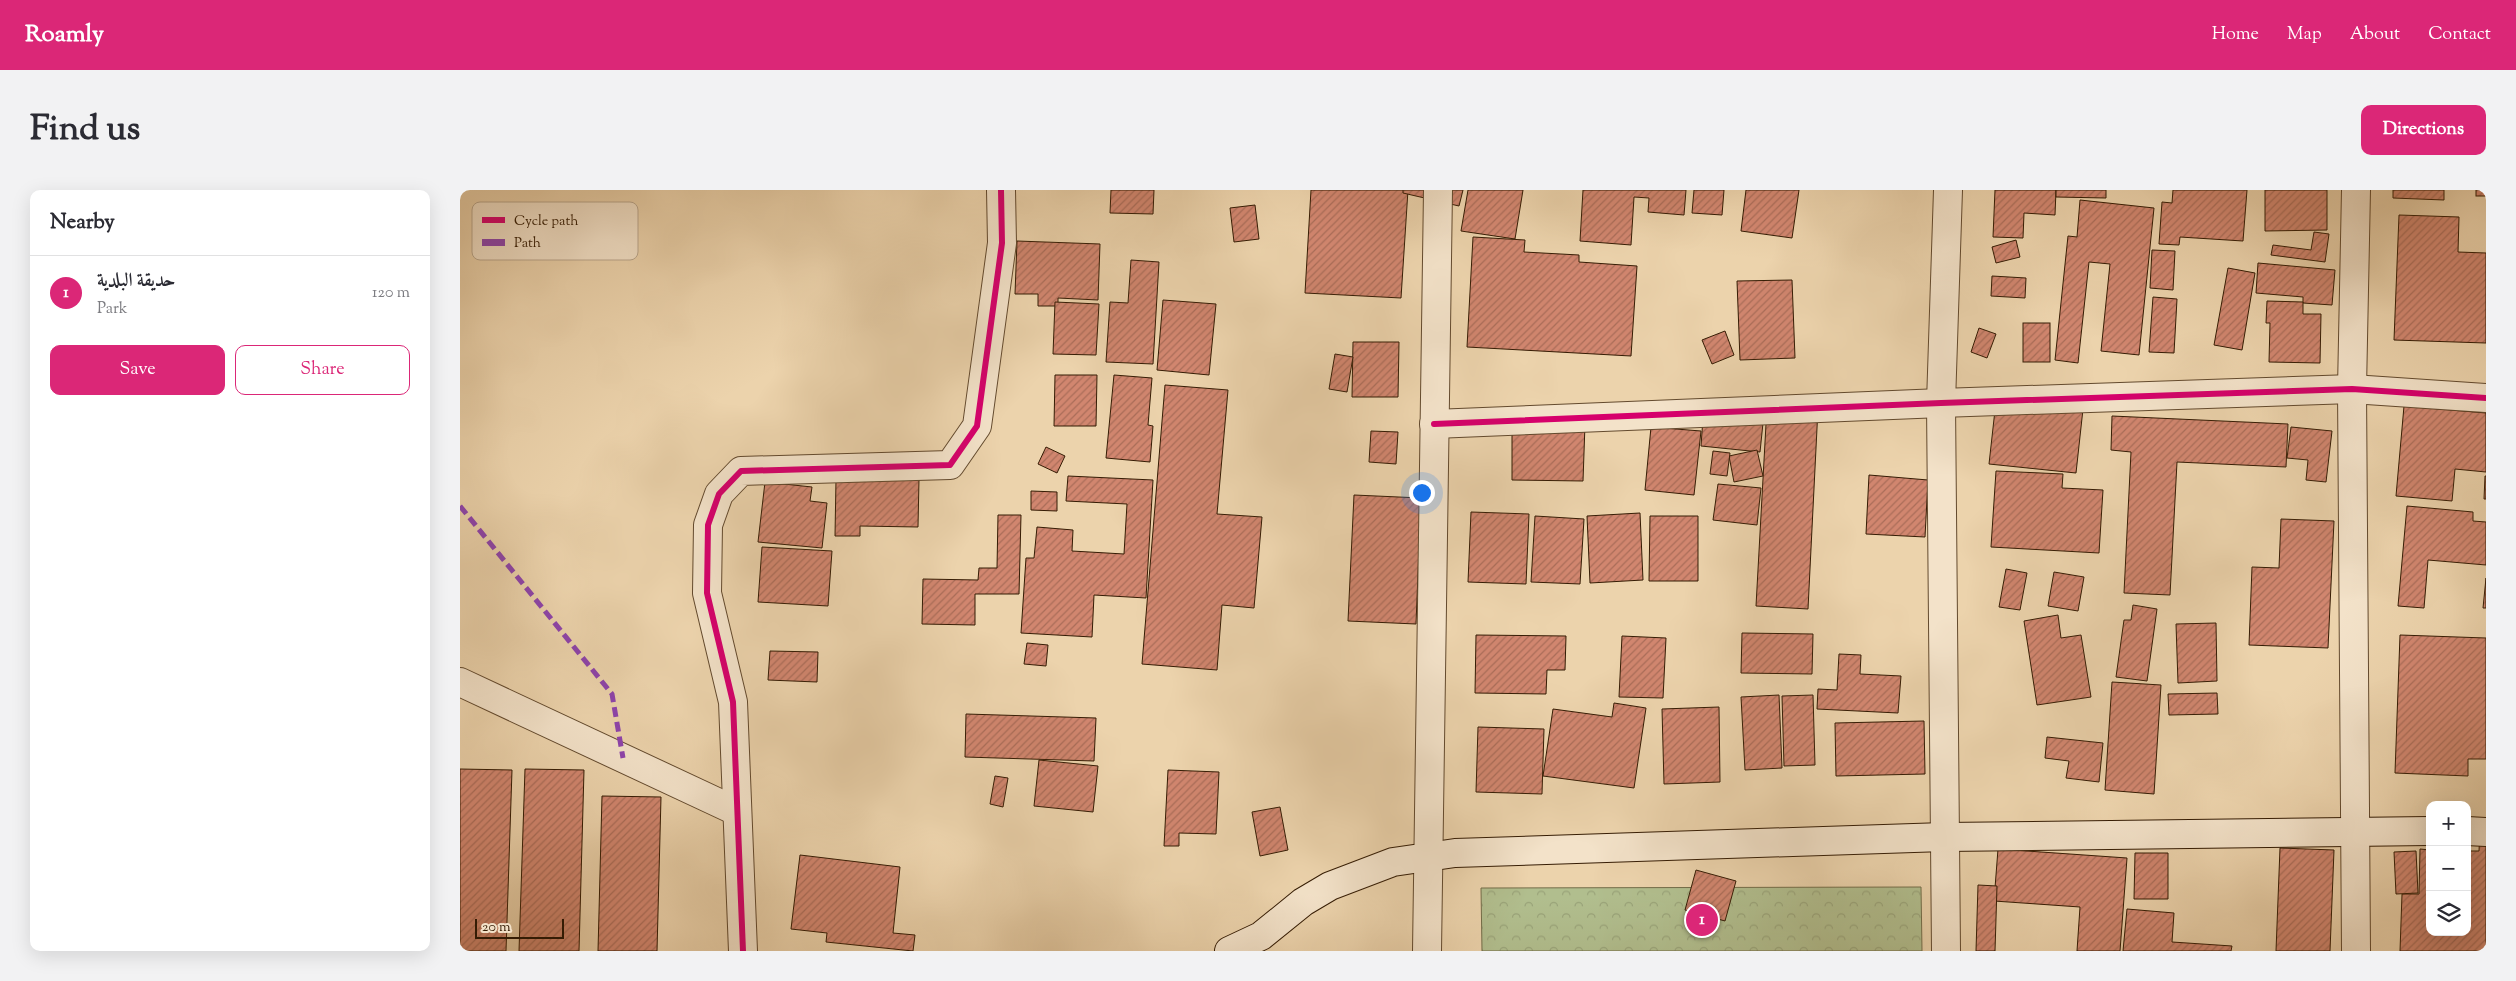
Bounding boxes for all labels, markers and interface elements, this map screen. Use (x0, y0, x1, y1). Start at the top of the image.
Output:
text: Roamly (25, 18, 104, 52)
text: Home (2212, 22, 2259, 48)
text: Map (2287, 22, 2322, 48)
text: About (2350, 22, 2400, 48)
text: Contact (2428, 22, 2491, 48)
text: Find us (30, 105, 140, 156)
button: Directions (2361, 105, 2486, 155)
legend (472, 202, 638, 260)
text: Nearby (50, 208, 115, 238)
text: Cycle path (514, 212, 578, 232)
text: Path (514, 234, 541, 254)
text: حديقة البلدية (97, 268, 175, 295)
text: 1 (63, 282, 69, 305)
text: 120 m (372, 282, 410, 305)
text: Park (97, 298, 128, 321)
button: Save (50, 345, 225, 395)
button: Share (235, 345, 410, 395)
your location (1409, 480, 1435, 506)
map controls (2426, 801, 2471, 936)
button: + (2426, 801, 2471, 846)
button: − (2426, 846, 2471, 891)
button: layers (2426, 891, 2471, 936)
pin: 1 (1686, 901, 1718, 939)
scale bar (475, 916, 564, 939)
text: 20 m (482, 918, 511, 938)

